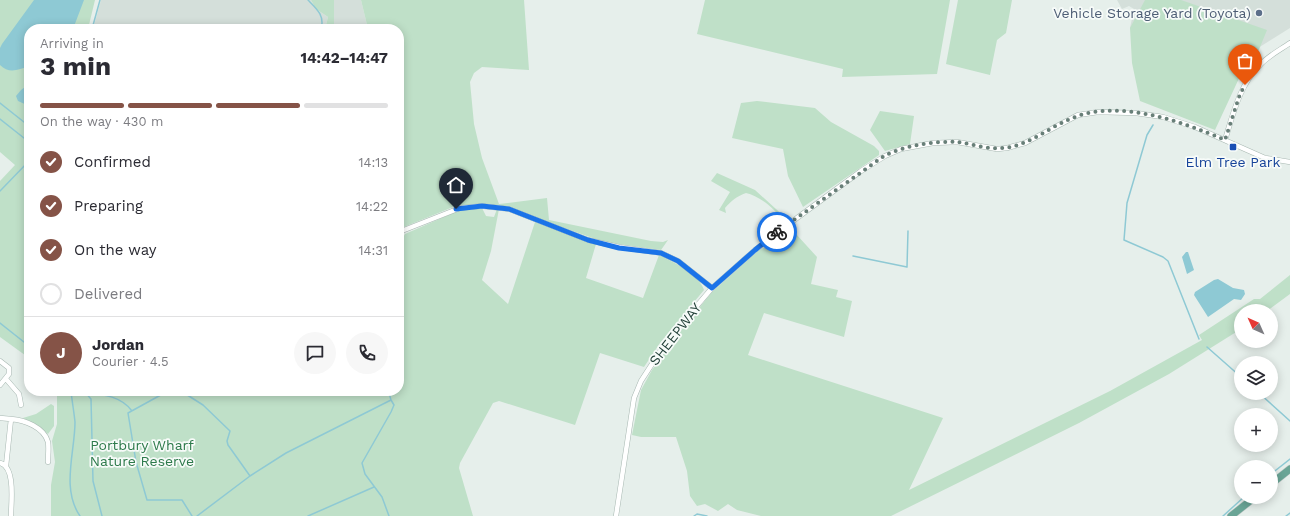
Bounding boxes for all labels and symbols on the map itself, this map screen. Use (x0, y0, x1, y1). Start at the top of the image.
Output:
place label: Vehicle Storage Yard (Toyota) (1053, 5, 1251, 21)
marker: Vehicle Storage Yard (Toyota) (1254, 8, 1264, 18)
pin (1228, 44, 1262, 85)
marker: Elm Tree Park (1228, 142, 1238, 152)
place label: Elm Tree Park (1186, 154, 1281, 170)
pin (439, 168, 473, 209)
courier (757, 212, 797, 252)
street label: SHEEPWAY (646, 300, 704, 368)
north arrow (1234, 304, 1278, 348)
park label: Portbury Wharf Nature Reserve (90, 437, 194, 469)

